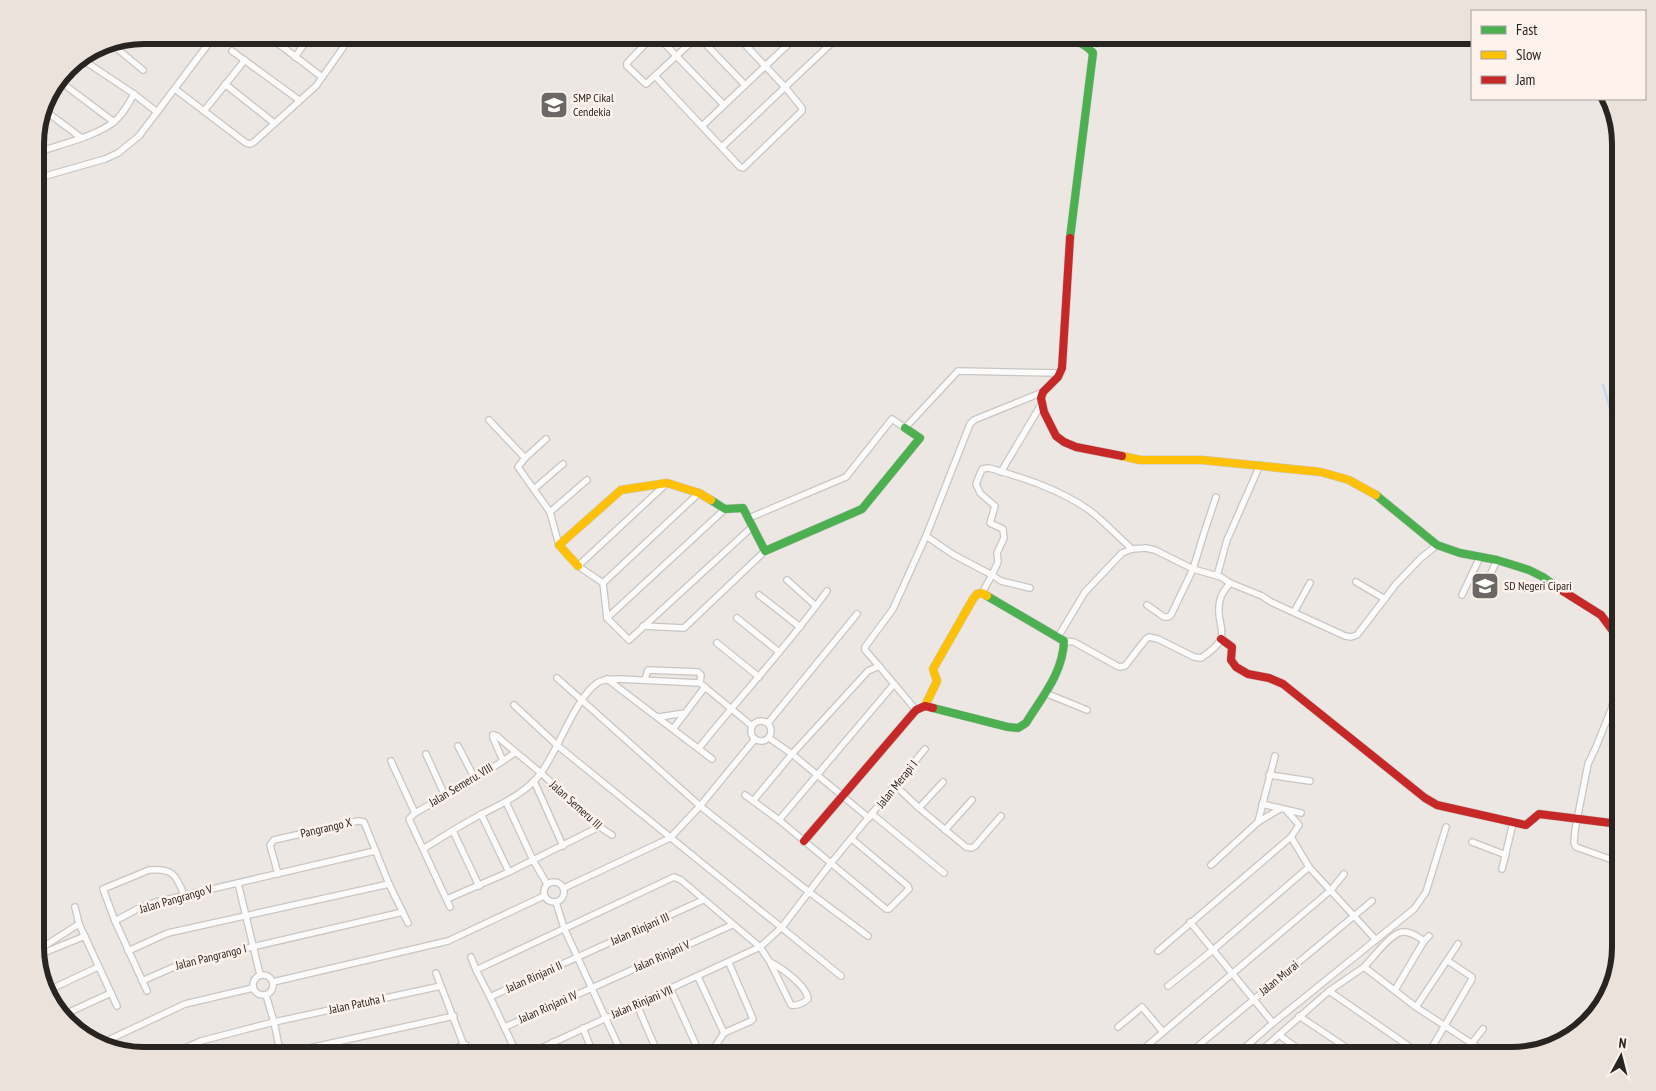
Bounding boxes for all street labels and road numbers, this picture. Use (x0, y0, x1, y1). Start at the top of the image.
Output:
street label: Jalan Merapi I (872, 757, 920, 811)
street label: Jalan Semeru. VIII (425, 760, 495, 810)
street label: Jalan Semeru III (546, 777, 606, 832)
street label: Pangrango X (299, 814, 353, 841)
street label: Jalan Pangrango V (137, 881, 214, 916)
street label: Jalan Rinjani III (607, 909, 672, 949)
street label: Jalan Rinjani V (631, 936, 693, 975)
street label: Jalan Pangrango I (173, 940, 248, 973)
street label: Jalan Rinjani II (502, 957, 564, 996)
street label: Jalan Murai (1255, 957, 1302, 999)
street label: Jalan Rinjani VII (608, 982, 675, 1022)
street label: Jalan Rinjani IV (515, 987, 580, 1027)
street label: Jalan Patuha I (327, 990, 386, 1017)

